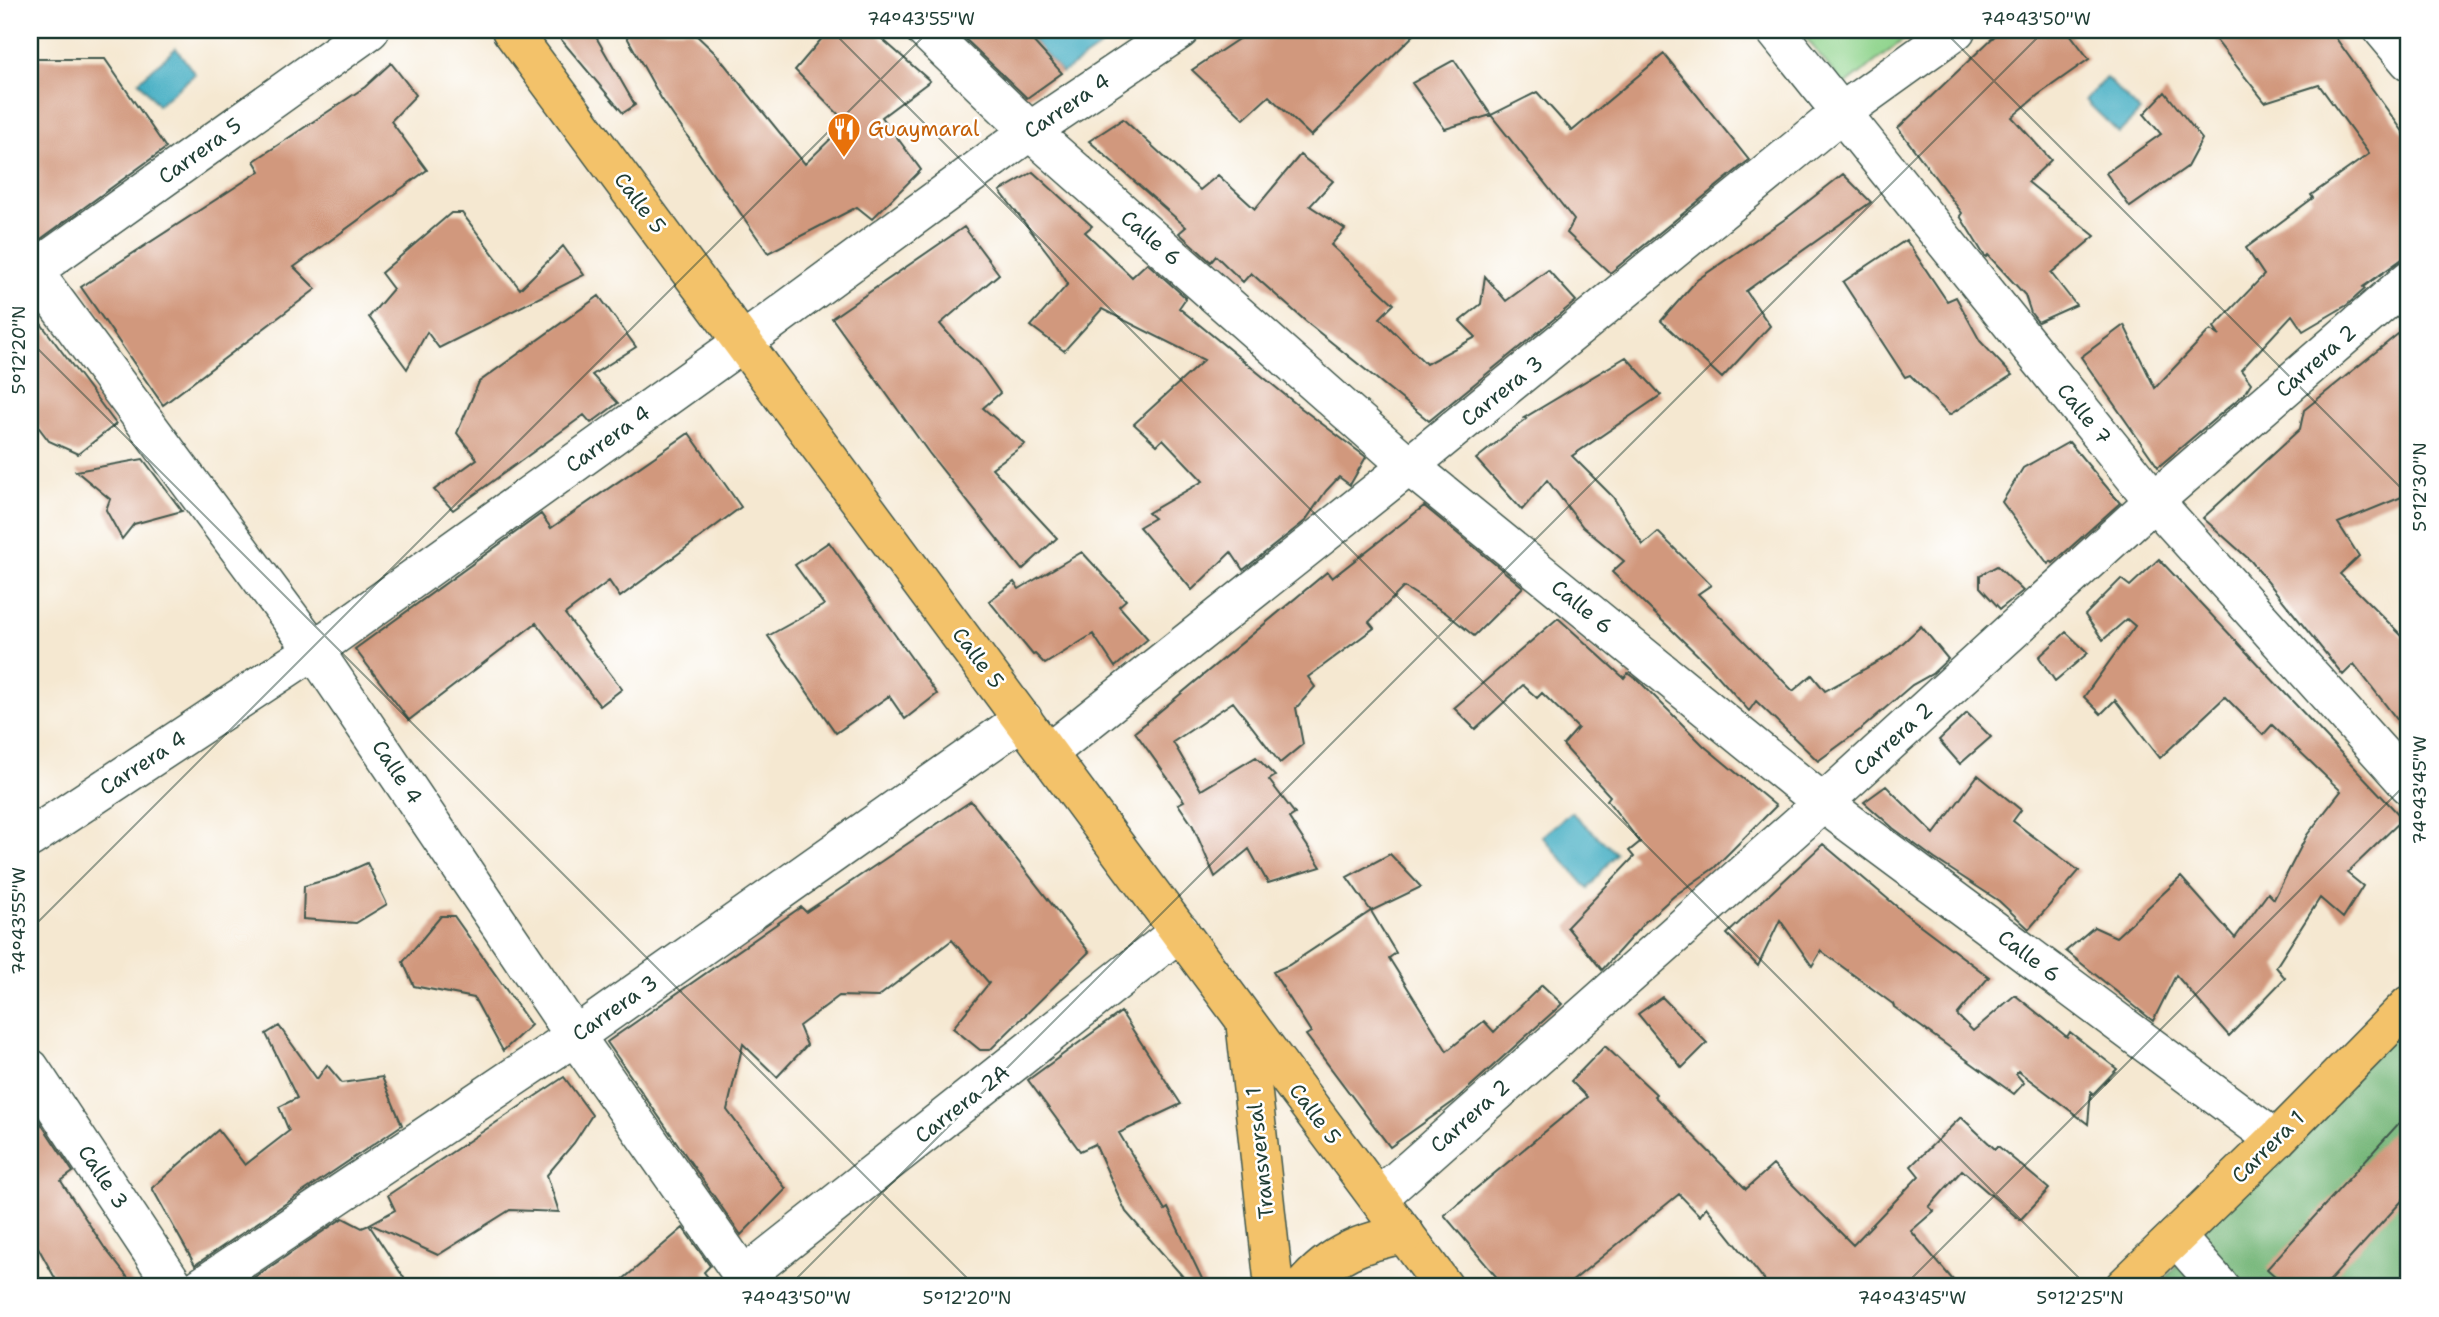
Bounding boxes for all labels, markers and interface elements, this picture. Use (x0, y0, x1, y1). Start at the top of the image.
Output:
text: 74°43'55"W (867, 7, 975, 31)
text: 74°43'50"W (1981, 7, 2091, 31)
street label: Carrera 4 (1018, 67, 1116, 145)
restaurant icon: Guaymaral (825, 110, 863, 159)
street label: Carrera 5 (153, 111, 247, 191)
place label: Guaymaral (868, 115, 980, 143)
street label: Calle 5 (608, 167, 672, 239)
street label: Calle 6 (1115, 204, 1187, 272)
text: 5°12'20"N (7, 305, 31, 395)
street label: Carrera 2 (2270, 318, 2362, 404)
street label: Carrera 3 (1455, 349, 1549, 433)
street label: Calle 7 (2051, 377, 2117, 451)
street label: Carrera 4 (560, 399, 656, 479)
text: 5°12'30"N (2408, 442, 2432, 532)
street label: Calle 6 (1545, 574, 1619, 640)
street label: Calle 5 (946, 622, 1010, 694)
street label: Carrera 2 (1847, 696, 1939, 782)
street label: Carrera 4 (94, 724, 192, 802)
street label: Calle 4 (365, 734, 429, 810)
text: 74°43'45"W (2408, 736, 2432, 844)
text: 74°43'55"W (7, 867, 31, 975)
street label: Calle 6 (1992, 923, 2066, 989)
street label: Carrera 3 (567, 968, 663, 1048)
street label: Carrera 2A (909, 1058, 1015, 1150)
street label: Carrera 2 (1424, 1073, 1516, 1159)
street label: Calle 5 (1283, 1078, 1347, 1150)
street label: Transversal 1 (1239, 1086, 1281, 1220)
street label: Carrera 1 (2225, 1104, 2311, 1190)
street label: Calle 3 (71, 1139, 135, 1215)
text: 74°43'50"W (741, 1286, 851, 1310)
text: 5°12'20"N (922, 1286, 1012, 1310)
text: 74°43'45"W (1858, 1286, 1966, 1310)
text: 5°12'25"N (2036, 1286, 2124, 1310)

